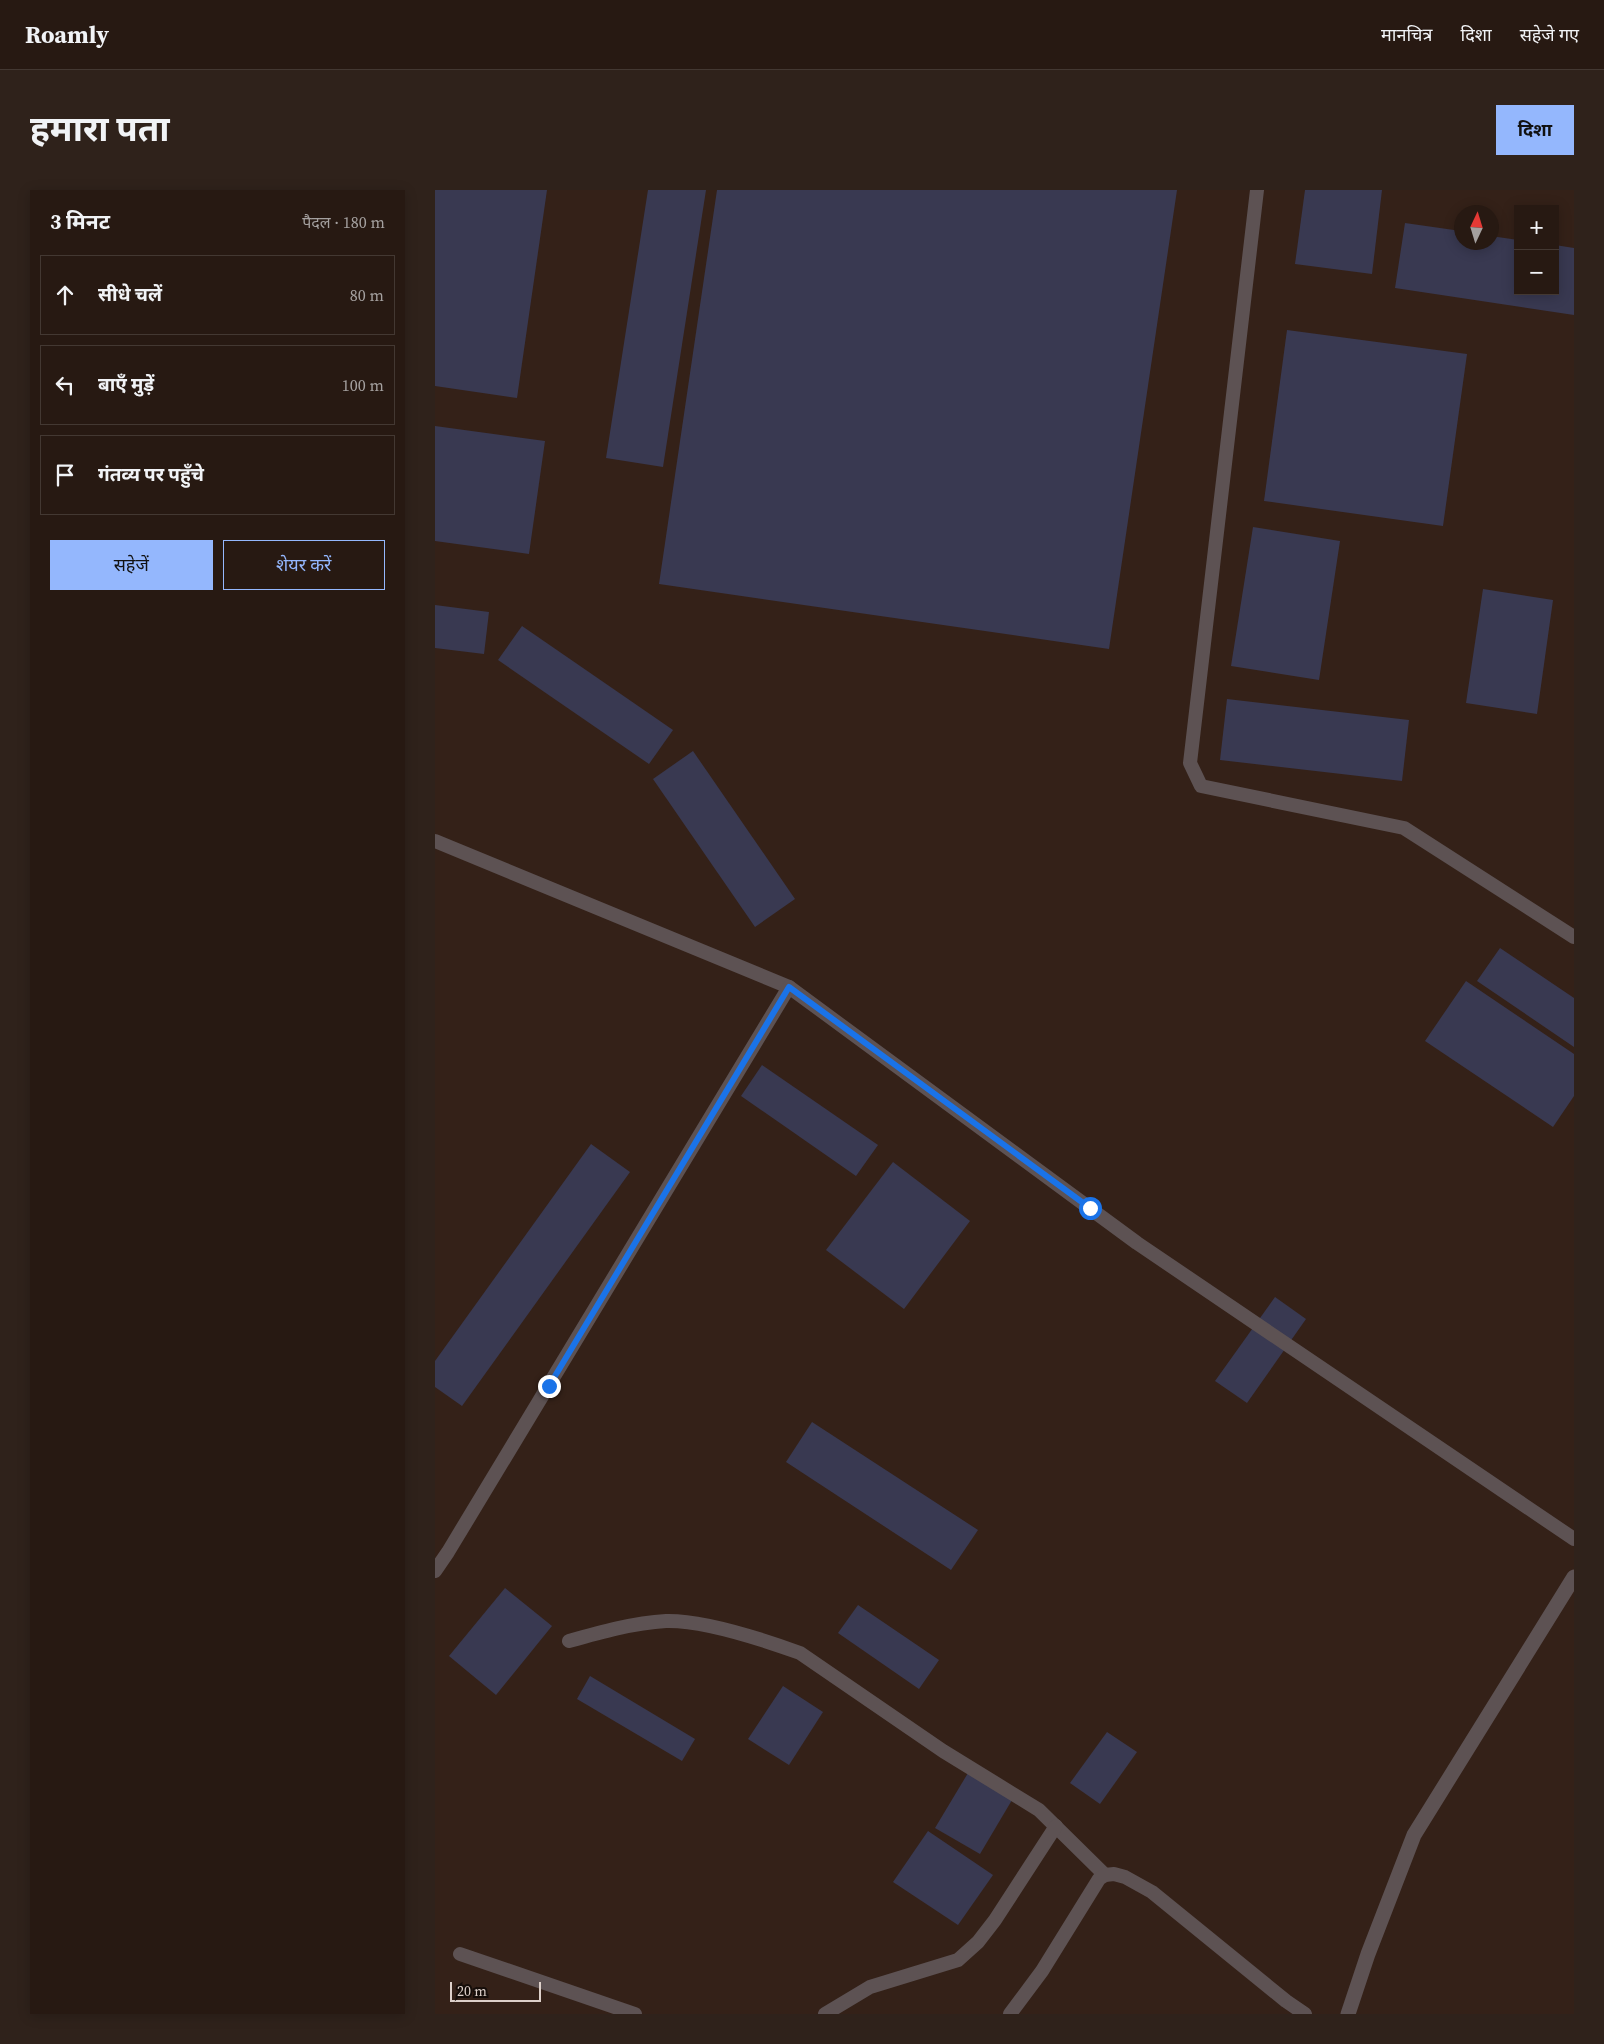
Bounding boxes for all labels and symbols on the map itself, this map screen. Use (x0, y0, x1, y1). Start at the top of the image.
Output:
north arrow (1454, 205, 1499, 250)
route start (1079, 1197, 1102, 1220)
route end (538, 1375, 561, 1398)
scale bar (450, 1979, 541, 2002)

